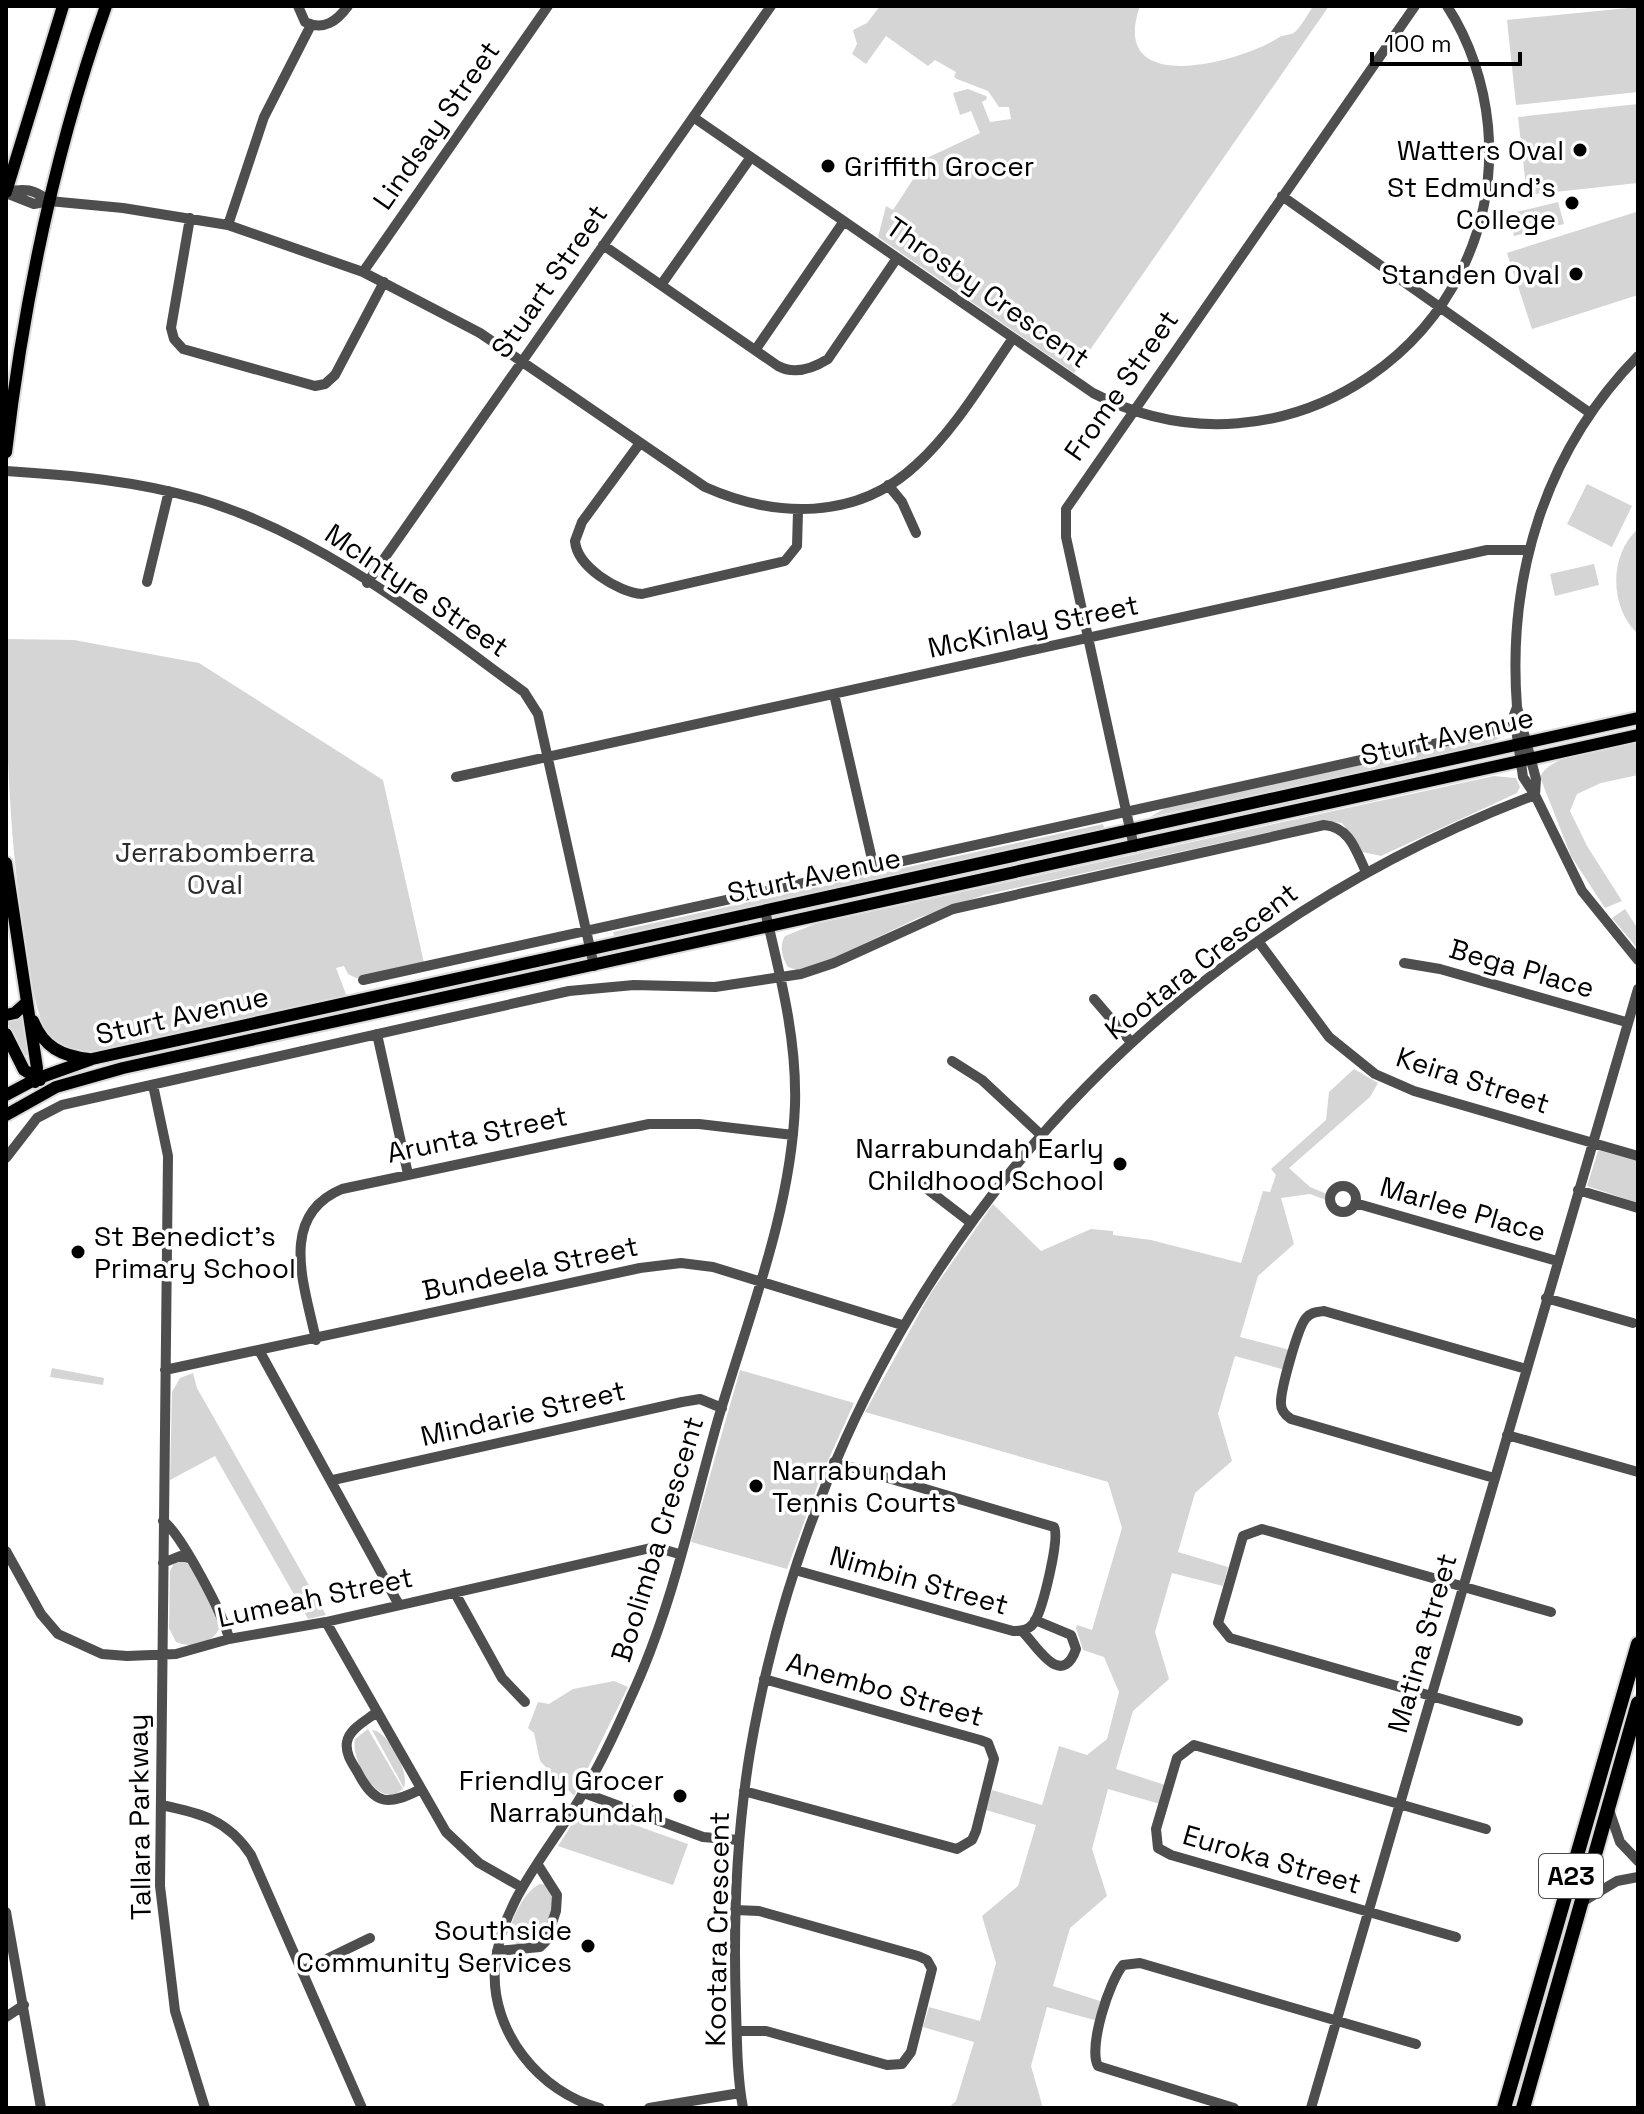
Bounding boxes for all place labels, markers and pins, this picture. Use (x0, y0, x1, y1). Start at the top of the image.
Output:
place label: Watters Oval (1397, 132, 1564, 168)
marker: Watters Oval (1571, 141, 1589, 159)
place label: Griffith Grocer (844, 148, 1034, 184)
marker: Griffith Grocer (819, 157, 837, 175)
place label: St Edmund's College (1387, 169, 1556, 237)
marker: St Edmund's College (1563, 194, 1581, 212)
place label: Standen Oval (1381, 256, 1560, 292)
marker: Standen Oval (1567, 265, 1585, 283)
place label: Narrabundah Early Childhood School (855, 1130, 1104, 1198)
marker: Narrabundah Early Childhood School (1111, 1155, 1129, 1173)
place label: St Benedict's Primary School (94, 1218, 296, 1286)
marker: St Benedict's Primary School (69, 1243, 87, 1261)
place label: Narrabundah Tennis Courts (772, 1452, 956, 1520)
marker: Narrabundah Tennis Courts (747, 1477, 765, 1495)
place label: Friendly Grocer Narrabundah (459, 1762, 664, 1830)
marker: Friendly Grocer Narrabundah (671, 1787, 689, 1805)
place label: Southside Community Services (296, 1912, 572, 1980)
marker: Southside Community Services (579, 1937, 597, 1955)

